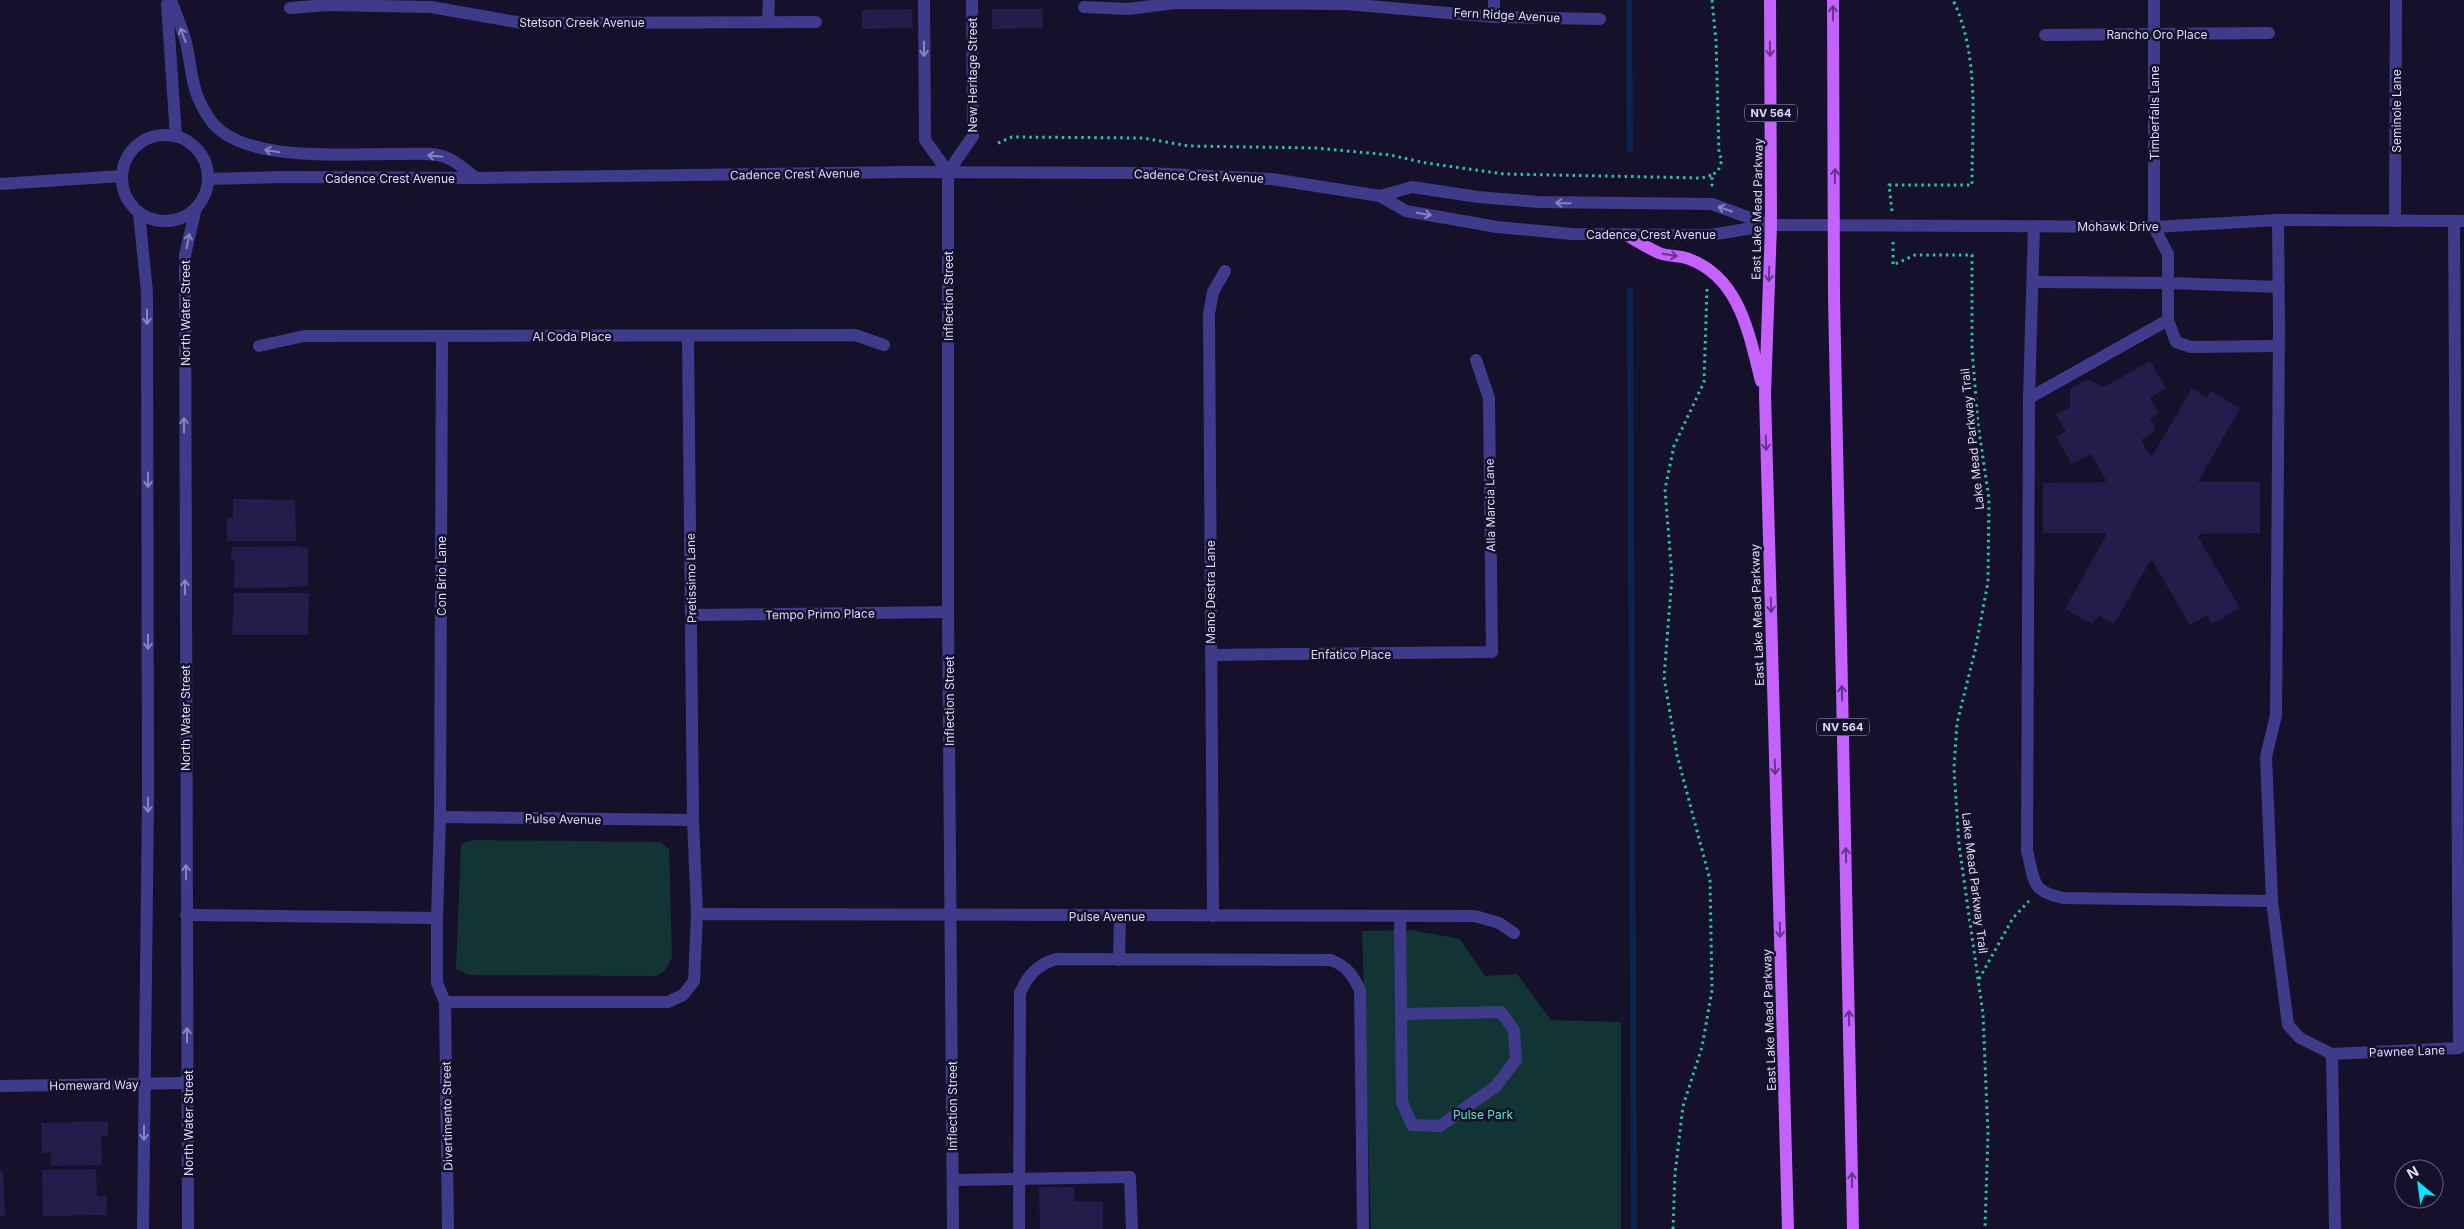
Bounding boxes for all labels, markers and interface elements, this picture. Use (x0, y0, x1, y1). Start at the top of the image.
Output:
street label: Fern Ridge Avenue (1453, 5, 1561, 25)
one-way arrow (1828, 5, 1838, 22)
street label: Stetson Creek Avenue (519, 15, 645, 30)
street label: New Heritage Street (965, 18, 980, 132)
street label: Rancho Oro Place (2106, 27, 2208, 42)
one-way arrow (178, 28, 187, 43)
one-way arrow (919, 40, 929, 56)
one-way arrow (1766, 40, 1775, 56)
street label: Timberfalls Lane (2147, 66, 2162, 160)
street label: Seminole Lane (2389, 69, 2404, 153)
road number: NV 564 (1745, 105, 1797, 122)
street label: East Lake Mead Parkway (1748, 138, 1766, 280)
one-way arrow (265, 145, 281, 155)
one-way arrow (427, 151, 443, 160)
street label: Cadence Crest Avenue (730, 165, 860, 183)
street label: Cadence Crest Avenue (1134, 166, 1264, 186)
one-way arrow (1830, 168, 1840, 184)
street label: Cadence Crest Avenue (325, 171, 455, 186)
one-way arrow (1555, 198, 1571, 208)
one-way arrow (1718, 204, 1734, 213)
one-way arrow (1416, 210, 1432, 220)
street label: Mohawk Drive (2077, 219, 2159, 234)
street label: Cadence Crest Avenue (1586, 227, 1716, 242)
one-way arrow (183, 234, 193, 250)
street label: Inflection Street (941, 251, 956, 341)
one-way arrow (1661, 251, 1677, 261)
street label: North Water Street (178, 260, 193, 366)
one-way arrow (1765, 266, 1774, 282)
one-way arrow (142, 309, 152, 325)
street label: Al Coda Place (532, 329, 612, 344)
street label: Lake Mead Parkway Trail (1957, 368, 1987, 510)
one-way arrow (179, 417, 189, 433)
one-way arrow (1761, 434, 1771, 450)
street label: Alla Marcia Lane (1482, 458, 1498, 552)
one-way arrow (143, 472, 153, 488)
street label: Pretissimo Lane (683, 533, 699, 623)
street label: Con Brio Lane (434, 536, 449, 616)
street label: Mano Destra Lane (1203, 540, 1218, 644)
street label: East Lake Mead Parkway (1747, 544, 1767, 686)
one-way arrow (180, 579, 190, 596)
one-way arrow (1766, 597, 1775, 613)
street label: Tempo Primo Place (765, 606, 875, 622)
one-way arrow (143, 634, 153, 650)
street label: Enfatico Place (1311, 647, 1391, 662)
street label: Inflection Street (942, 656, 957, 746)
street label: North Water Street (178, 665, 193, 771)
one-way arrow (1837, 685, 1847, 702)
road number: NV 564 (1817, 719, 1869, 736)
one-way arrow (1771, 759, 1780, 775)
one-way arrow (143, 796, 153, 813)
street label: Pulse Avenue (525, 811, 601, 827)
street label: Lake Mead Parkway Trail (1959, 812, 1991, 954)
one-way arrow (1841, 848, 1850, 864)
one-way arrow (181, 864, 191, 880)
street label: Pulse Avenue (1069, 909, 1145, 924)
one-way arrow (1775, 922, 1785, 938)
street label: East Lake Mead Parkway (1759, 949, 1779, 1091)
one-way arrow (1844, 1010, 1854, 1026)
one-way arrow (182, 1027, 192, 1043)
street label: Pawnee Lane (2369, 1042, 2445, 1060)
street label: Divertimento Street (439, 1061, 455, 1171)
street label: Inflection Street (945, 1061, 960, 1151)
street label: North Water Street (181, 1070, 196, 1176)
street label: Homeward Way (49, 1077, 139, 1093)
park label: Pulse Park (1453, 1107, 1513, 1122)
one-way arrow (139, 1124, 149, 1140)
north arrow (2394, 1159, 2444, 1209)
text: N (2404, 1162, 2421, 1182)
one-way arrow (1847, 1173, 1857, 1189)

